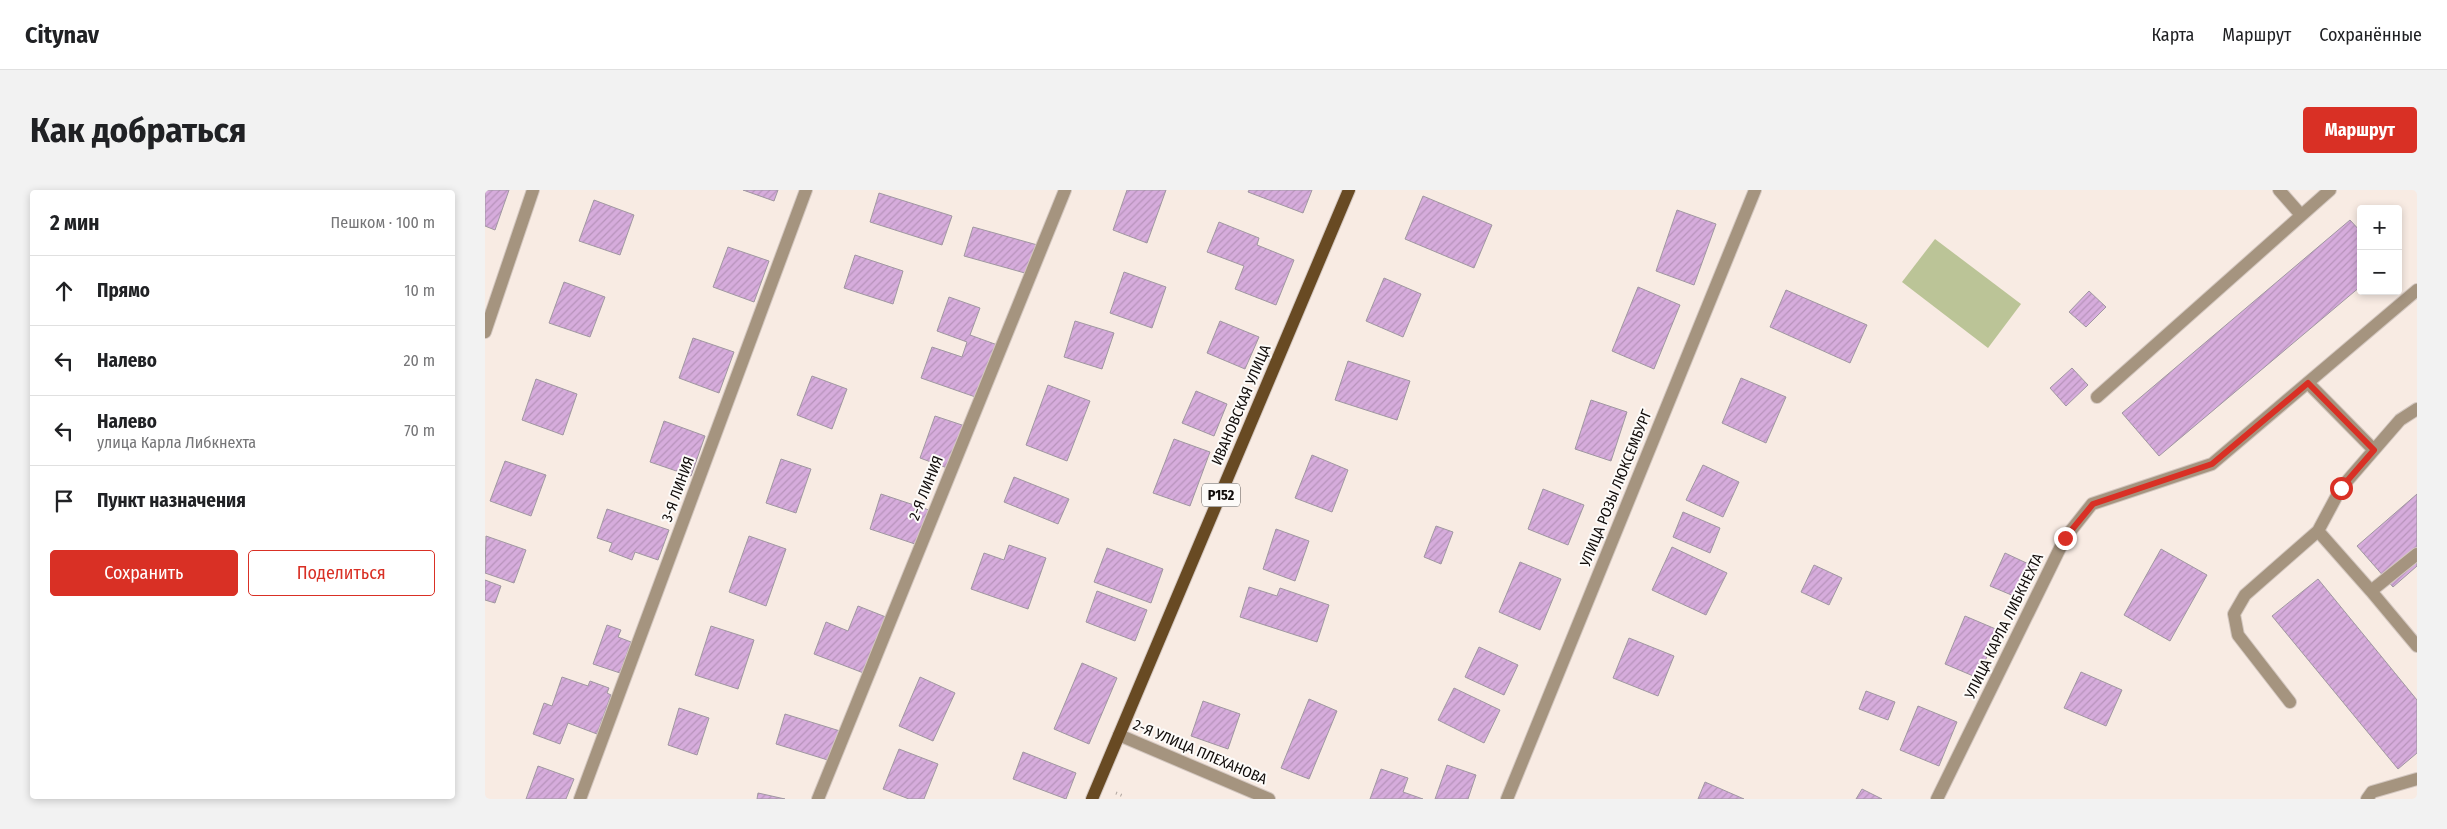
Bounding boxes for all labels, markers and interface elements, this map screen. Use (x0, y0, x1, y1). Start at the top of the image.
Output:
text: Citynav (25, 21, 99, 49)
text: Карта (2151, 24, 2194, 46)
text: Маршрут (2222, 24, 2291, 46)
text: Сохранённые (2319, 24, 2422, 46)
button: Маршрут (2303, 107, 2417, 153)
text: Как добраться (30, 109, 247, 151)
map controls (2357, 205, 2402, 295)
button: + (2357, 205, 2402, 250)
text: 2 мин (50, 210, 99, 236)
text: Пешком · 100 m (331, 213, 435, 232)
button: − (2357, 250, 2402, 295)
icon: ahead (50, 277, 78, 305)
text: Прямо (97, 279, 150, 302)
text: 10 m (404, 281, 435, 300)
street label: ИВАНОВСКАЯ УЛИЦА (1208, 342, 1275, 468)
icon: left (50, 347, 78, 375)
text: Налево (97, 349, 157, 372)
text: 20 m (404, 351, 435, 370)
street label: УЛИЦА РОЗЫ ЛЮКСЕМБУРГ (1576, 407, 1656, 570)
text: Налево (97, 410, 157, 433)
icon: left (50, 417, 78, 445)
text: 70 m (404, 421, 435, 440)
text: улица Карла Либкнехта (97, 433, 256, 452)
street label: 2-Я ЛИНИЯ (905, 453, 947, 523)
street label: 3-Я ЛИНИЯ (658, 454, 698, 524)
route start (2330, 477, 2353, 500)
road number: Р152 (1202, 484, 1240, 506)
icon: arrive (50, 487, 78, 515)
text: Пункт назначения (97, 489, 246, 512)
route end (2054, 527, 2077, 550)
button: Сохранить (50, 550, 238, 596)
button: Поделиться (248, 550, 435, 596)
street label: УЛИЦА КАРЛА ЛИБКНЕХТА (1960, 550, 2047, 703)
street label: 2-Я УЛИЦА ПЛЕХАНОВА (1130, 716, 1270, 788)

